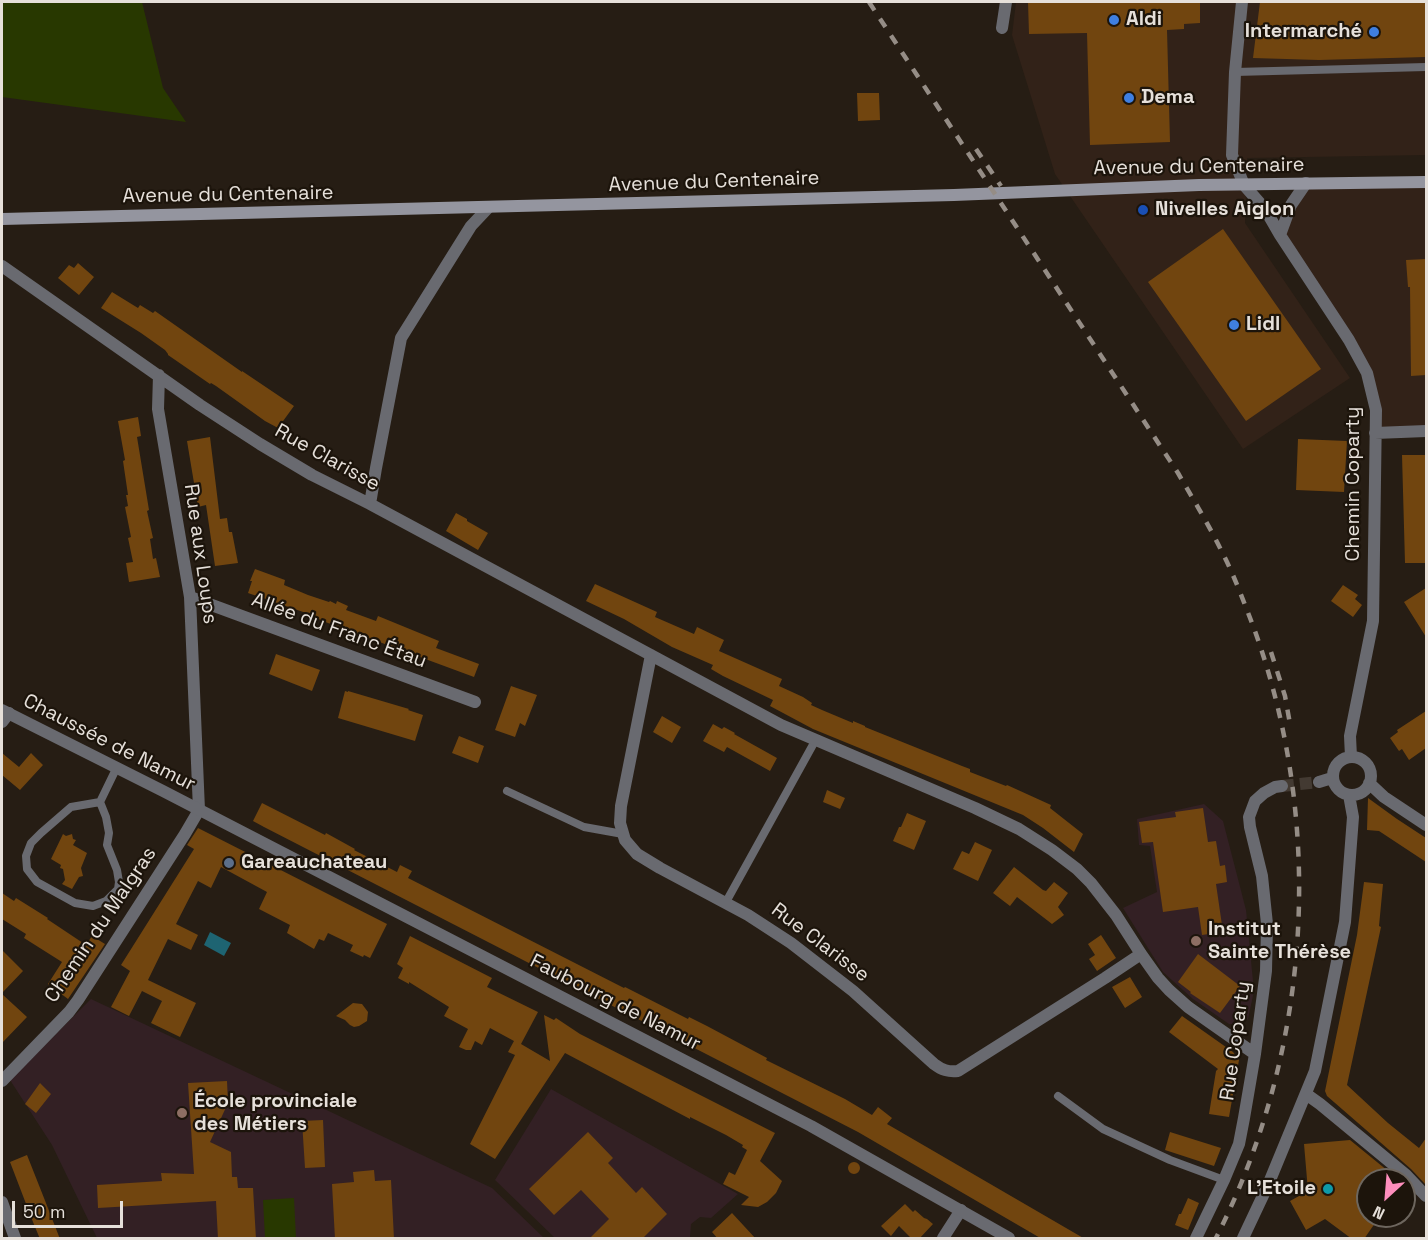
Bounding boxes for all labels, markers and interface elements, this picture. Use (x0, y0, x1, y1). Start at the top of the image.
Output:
place label: Aldi (1126, 8, 1162, 32)
marker: Aldi (1107, 13, 1121, 27)
place label: Intermarché (1245, 20, 1362, 44)
marker: Intermarché (1367, 25, 1381, 39)
place label: Dema (1141, 86, 1194, 110)
marker: Dema (1122, 91, 1136, 105)
street label: Avenue du Centenaire (1093, 153, 1305, 181)
street label: Avenue du Centenaire (608, 166, 820, 198)
street label: Avenue du Centenaire (122, 181, 334, 209)
place label: Nivelles Aiglon (1155, 198, 1294, 222)
marker: Nivelles Aiglon (1136, 203, 1150, 217)
place label: Lidl (1246, 313, 1280, 337)
marker: Lidl (1227, 318, 1241, 332)
street label: Chemin Coparty (1342, 407, 1366, 561)
street label: Rue Clarisse (270, 419, 384, 497)
street label: Rue aux Loups (178, 482, 222, 626)
street label: Allée du Franc Étau (248, 588, 430, 674)
street label: Chaussée de Namur (19, 689, 199, 797)
street label: Chemin du Malgras (40, 843, 162, 1007)
place label: Gareauchateau (241, 851, 387, 875)
marker: Gareauchateau (222, 856, 236, 870)
street label: Rue Clarisse (766, 898, 874, 988)
place label: Institut Sainte Thérèse (1208, 918, 1351, 965)
marker: Institut Sainte Thérèse (1189, 934, 1203, 948)
street label: Faubourg de Namur (526, 950, 704, 1056)
street label: Rue Coparty (1216, 980, 1256, 1102)
place label: École provinciale des Métiers (194, 1090, 357, 1137)
marker: École provinciale des Métiers (175, 1106, 189, 1120)
north arrow (1356, 1168, 1416, 1228)
place label: L'Etoile (1247, 1177, 1316, 1201)
marker: L'Etoile (1321, 1182, 1335, 1196)
scale bar (15, 1189, 126, 1227)
text: 50 m (23, 1200, 65, 1223)
text: N (1369, 1201, 1388, 1225)

